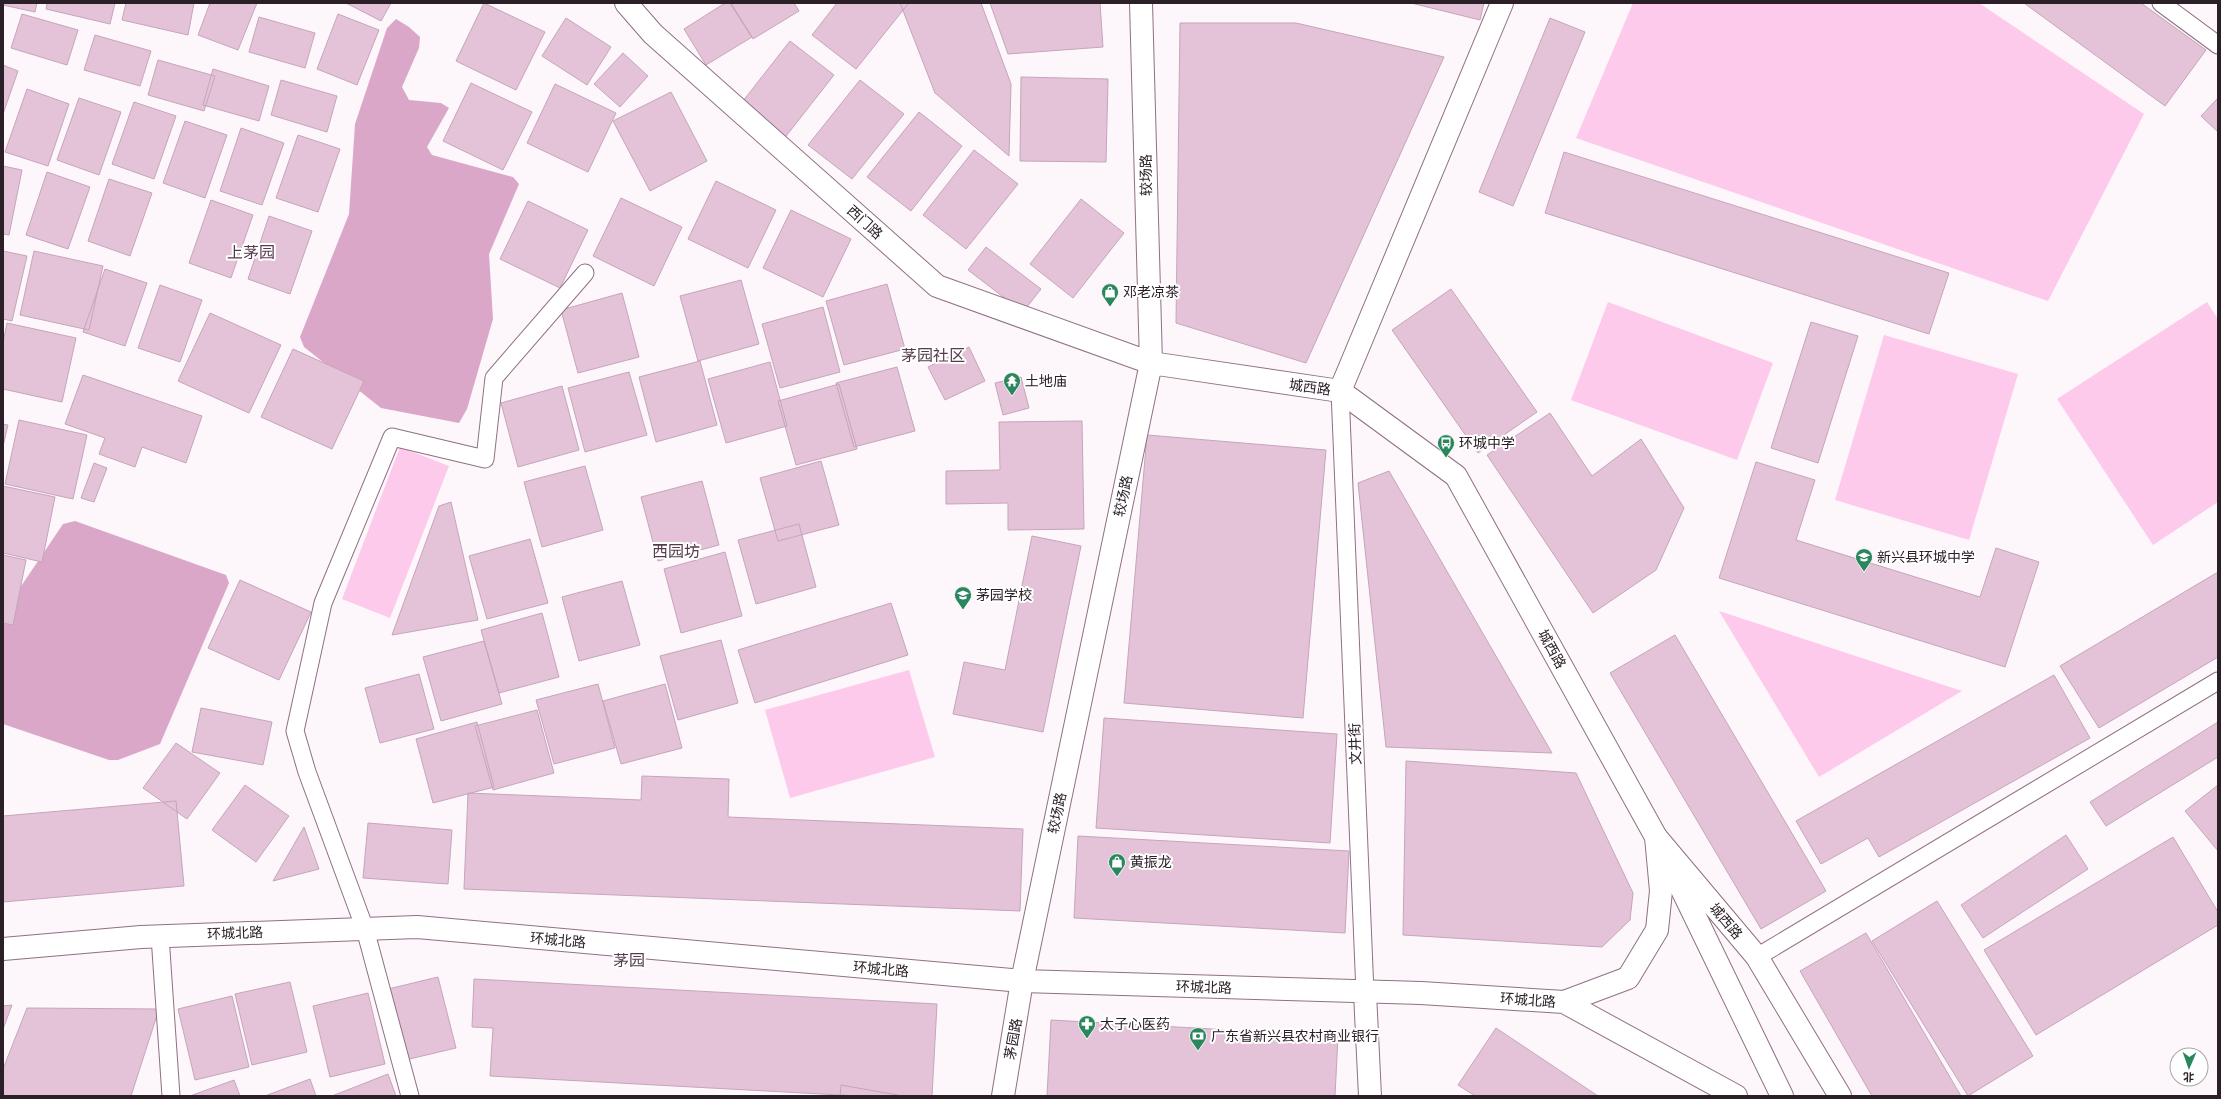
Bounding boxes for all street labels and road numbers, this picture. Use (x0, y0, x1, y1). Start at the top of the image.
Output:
street label: 较场路 (1138, 154, 1154, 196)
street label: 西门路 (844, 202, 886, 242)
street label: 城西路 (1288, 376, 1332, 398)
street label: 较场路 (1111, 474, 1135, 518)
street label: 城西路 (1535, 627, 1569, 671)
street label: 文井街 (1346, 723, 1364, 765)
street label: 较场路 (1045, 791, 1069, 835)
street label: 城西路 (1706, 900, 1746, 942)
street label: 环城北路 (207, 924, 263, 942)
street label: 环城北路 (529, 930, 587, 950)
street label: 环城北路 (852, 959, 910, 979)
street label: 环城北路 (1176, 978, 1232, 996)
street label: 环城北路 (1500, 990, 1556, 1010)
street label: 茅园路 (1001, 1017, 1025, 1061)

